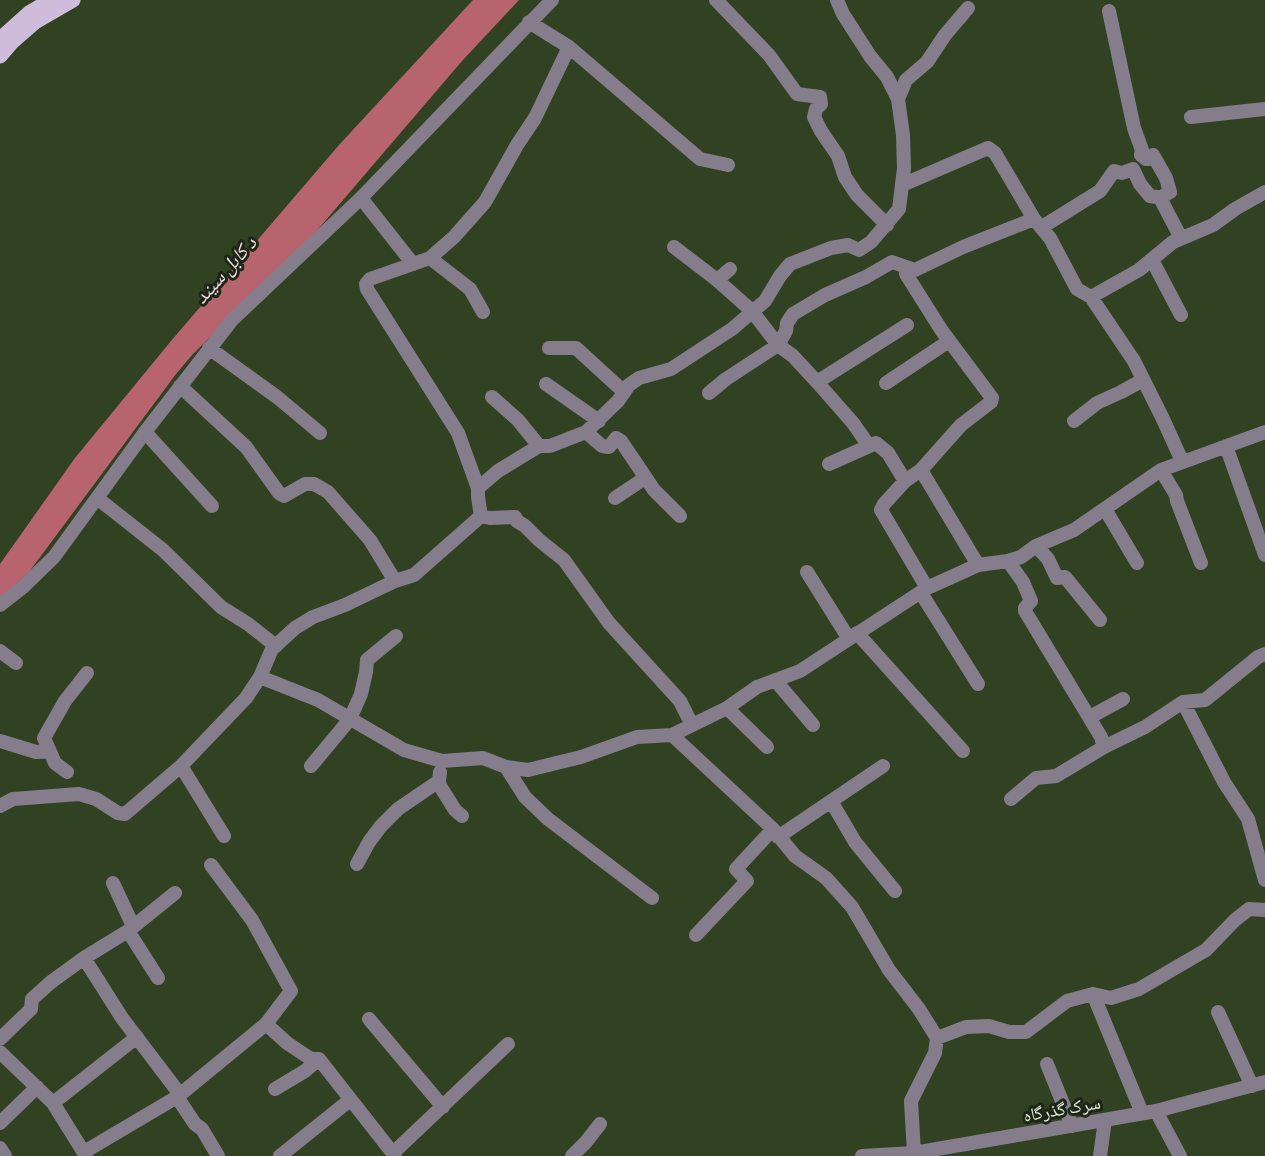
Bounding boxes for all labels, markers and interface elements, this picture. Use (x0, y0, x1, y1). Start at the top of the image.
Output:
water label: د کابل سيند (189, 231, 261, 309)
street label: سرک گذرگاه (1022, 1092, 1102, 1126)

